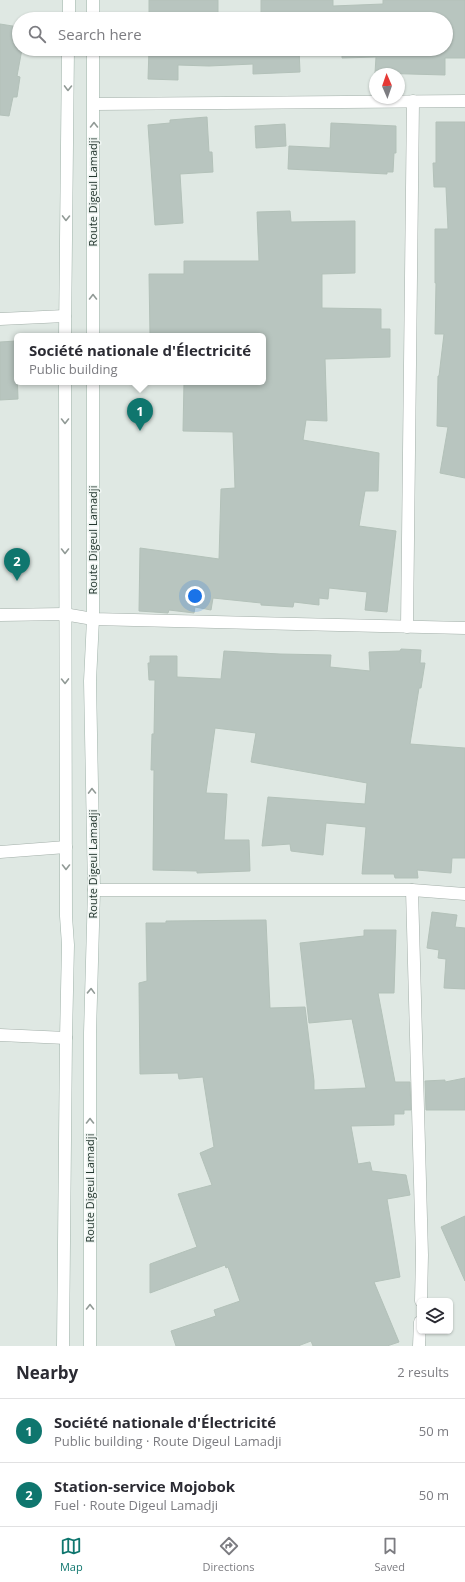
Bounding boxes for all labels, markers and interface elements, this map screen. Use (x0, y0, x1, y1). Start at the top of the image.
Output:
search box (12, 12, 453, 56)
icon: search (26, 23, 48, 45)
text: Search here (58, 24, 142, 44)
north arrow (369, 68, 405, 104)
one-way arrow (64, 85, 72, 91)
one-way arrow (90, 122, 98, 128)
street label: Route Digeul Lamadji (85, 138, 100, 246)
one-way arrow (62, 215, 70, 221)
one-way arrow (89, 294, 97, 300)
popup (14, 333, 266, 385)
text: Société nationale d'Électricité (29, 340, 251, 360)
text: Public building (29, 360, 118, 378)
pin: 1 (127, 398, 153, 431)
one-way arrow (61, 418, 69, 424)
street label: Route Digeul Lamadji (85, 486, 100, 594)
pin: 2 (4, 548, 30, 581)
one-way arrow (61, 548, 69, 554)
your location (185, 586, 205, 606)
one-way arrow (61, 678, 69, 684)
one-way arrow (88, 788, 96, 794)
street label: Route Digeul Lamadji (85, 810, 100, 918)
one-way arrow (62, 864, 70, 870)
one-way arrow (87, 988, 95, 994)
one-way arrow (86, 1118, 95, 1124)
street label: Route Digeul Lamadji (82, 1134, 97, 1242)
map controls (417, 1298, 453, 1334)
button: layers (417, 1298, 453, 1334)
one-way arrow (86, 1304, 94, 1310)
text: Nearby (16, 1361, 78, 1384)
text: 2 results (397, 1363, 449, 1381)
text: Société nationale d'Électricité (54, 1412, 276, 1432)
text: 1 (25, 1422, 33, 1440)
text: 50 m (419, 1422, 449, 1440)
text: Public building · Route Digeul Lamadji (54, 1432, 281, 1450)
text: Station-service Mojobok (54, 1476, 235, 1496)
text: 2 (25, 1486, 33, 1504)
text: 50 m (419, 1486, 449, 1504)
text: Fuel · Route Digeul Lamadji (54, 1496, 218, 1514)
tab: Map (60, 1535, 83, 1574)
tab: Directions (203, 1535, 255, 1574)
tab: Saved (374, 1535, 405, 1574)

